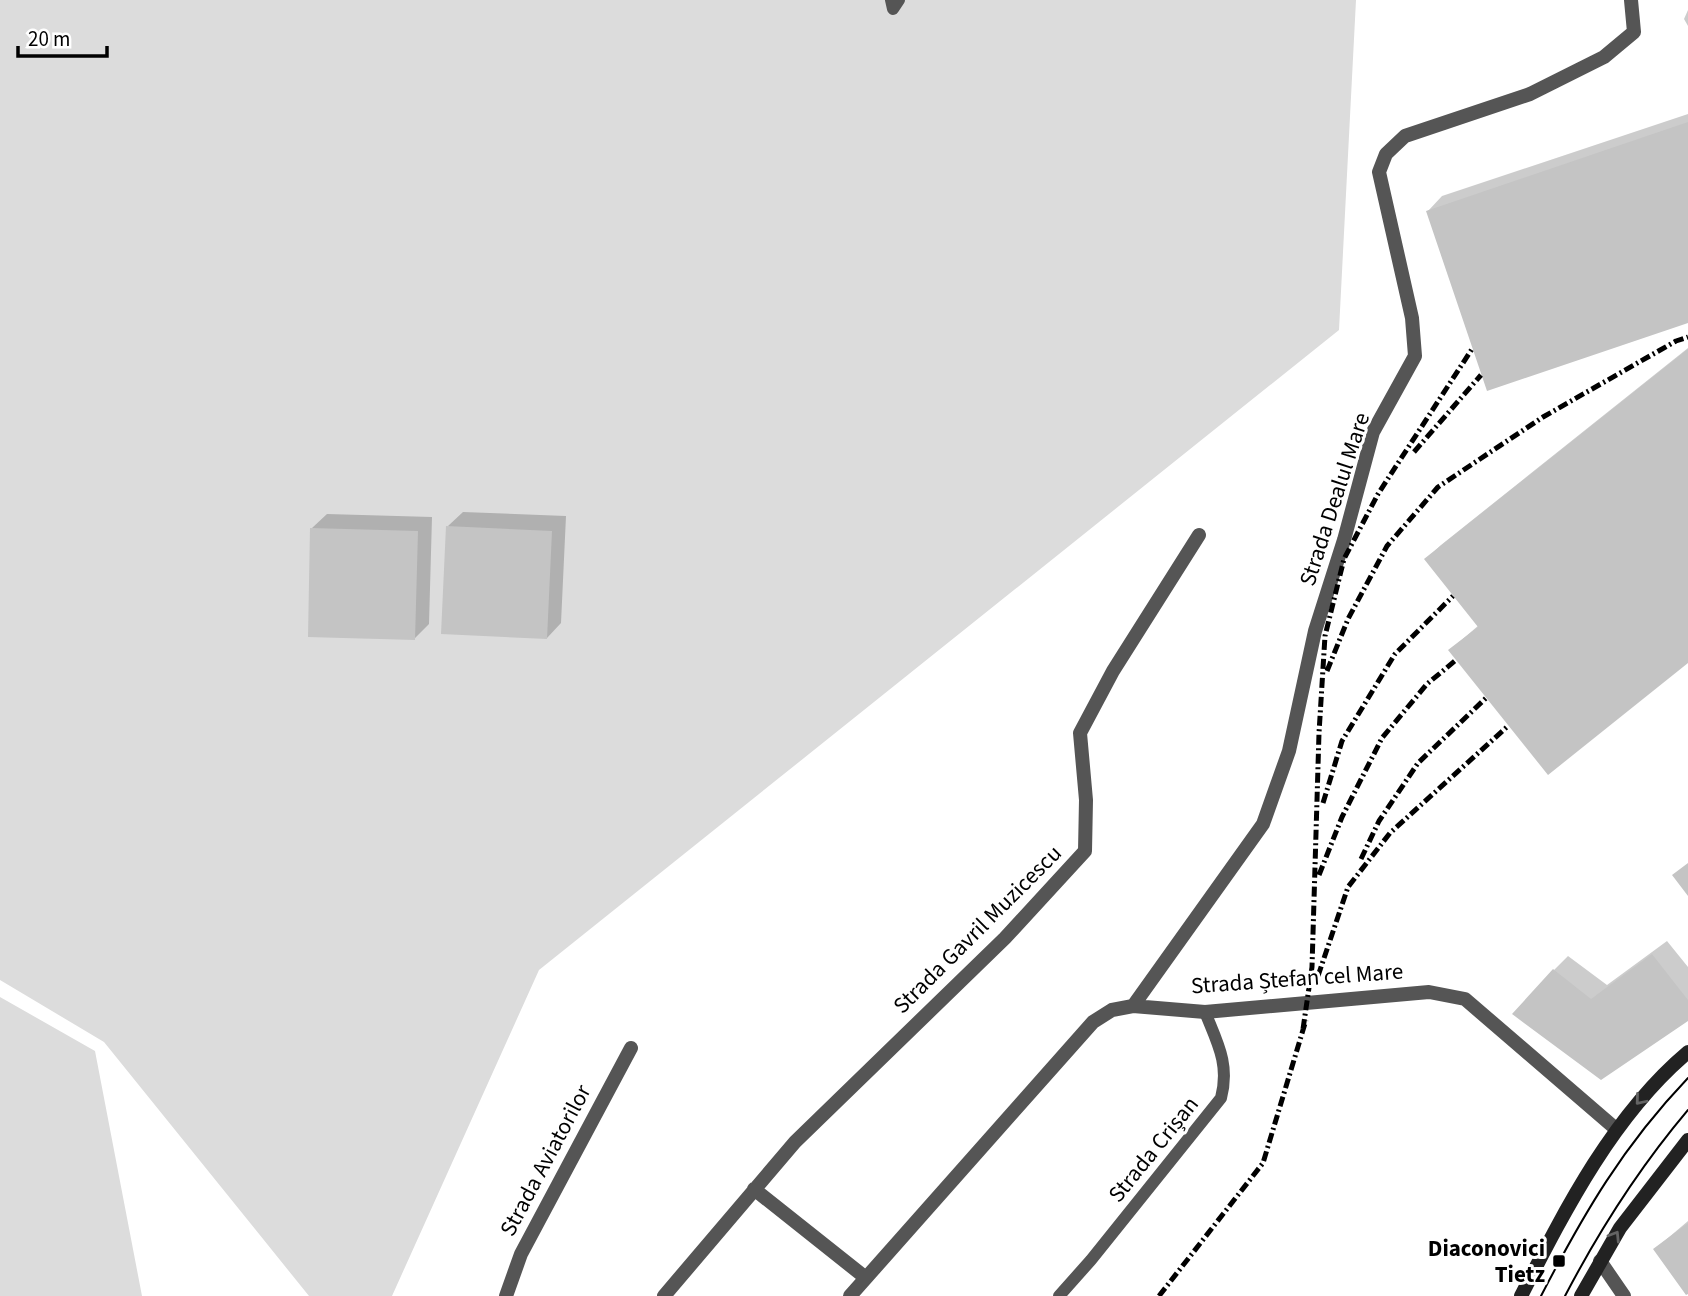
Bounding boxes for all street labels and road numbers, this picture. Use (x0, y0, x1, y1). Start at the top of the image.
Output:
street label: Strada Dealul Mare (1291, 408, 1378, 590)
street label: Strada Gavril Muzicescu (885, 837, 1069, 1021)
street label: Strada Ștefan cel Mare (1190, 955, 1404, 1002)
street label: Strada Aviatorilor (492, 1078, 600, 1242)
street label: Strada Crișan (1100, 1089, 1207, 1209)

